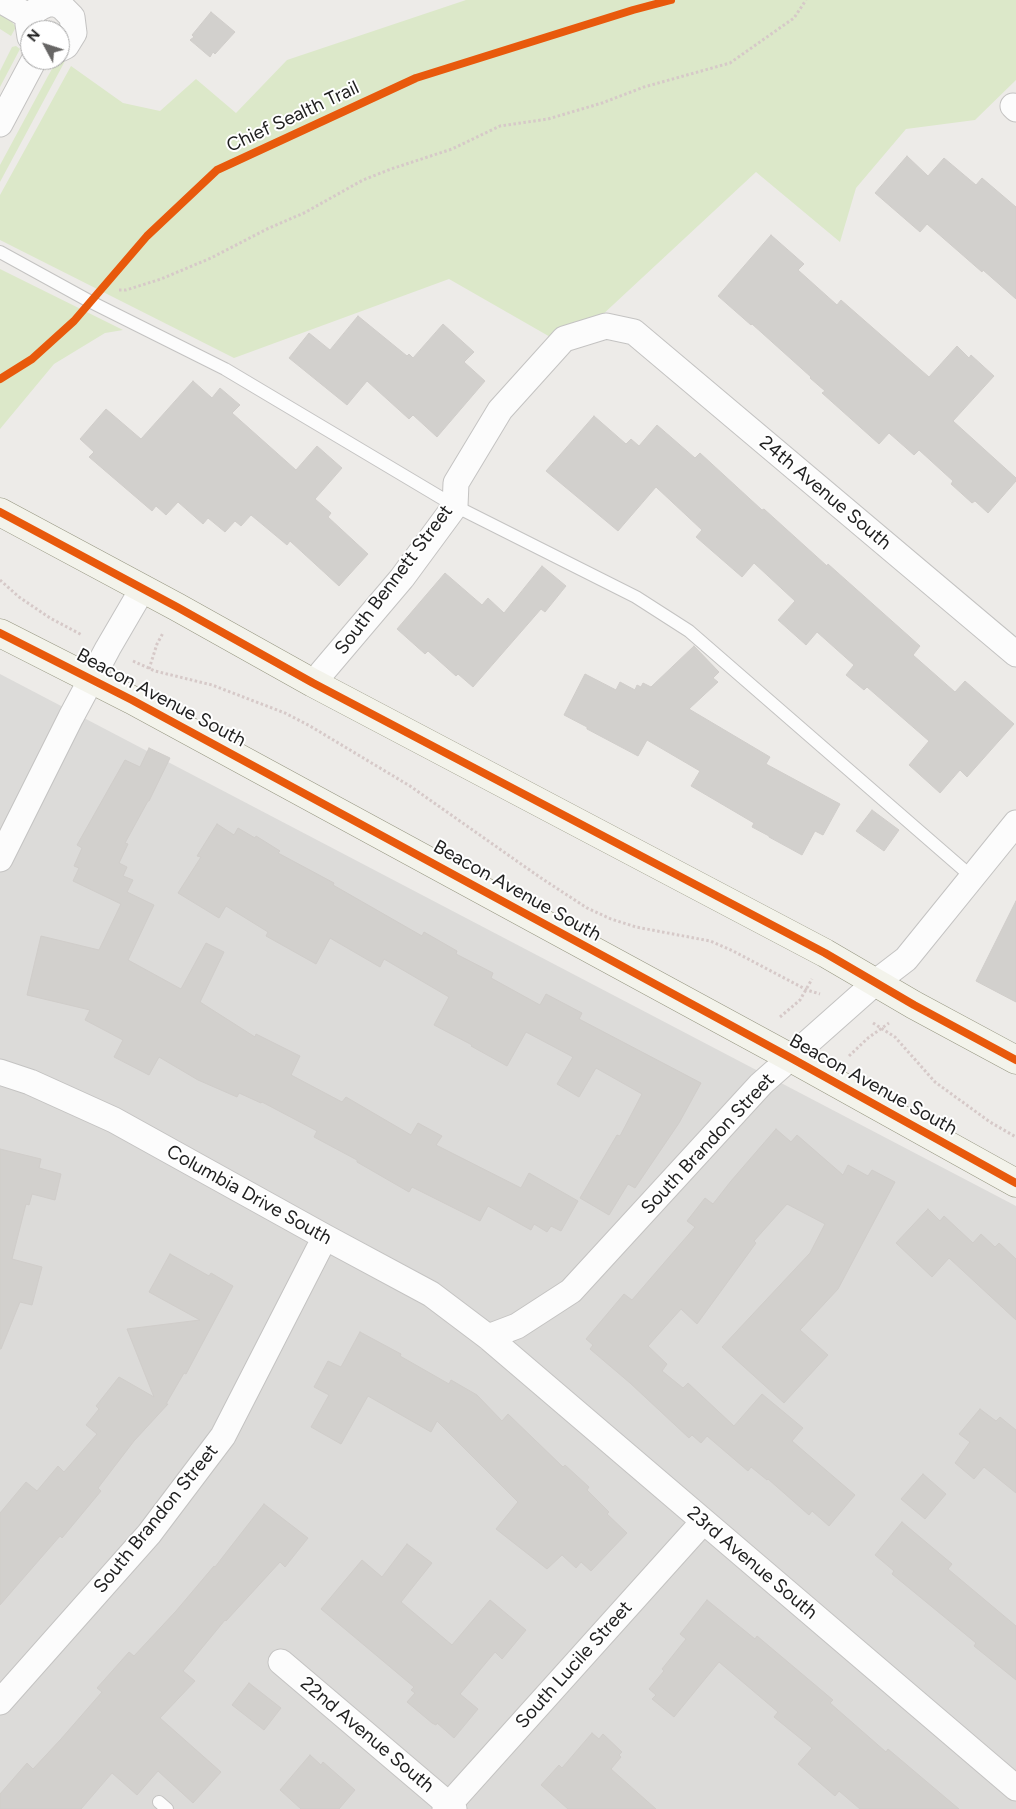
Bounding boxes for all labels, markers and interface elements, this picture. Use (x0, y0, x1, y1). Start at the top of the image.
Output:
north arrow (20, 20, 70, 70)
text: N (24, 26, 44, 45)
street label: Chief Sealth Trail (223, 76, 363, 158)
street label: 24th Avenue South (755, 431, 895, 555)
street label: South Bennett Street (330, 501, 458, 659)
street label: Beacon Avenue South (73, 644, 249, 752)
street label: Beacon Avenue South (429, 835, 605, 947)
street label: Beacon Avenue South (785, 1029, 961, 1141)
street label: South Brandon Street (637, 1069, 779, 1219)
street label: Columbia Drive South (162, 1140, 336, 1250)
street label: South Brandon Street (89, 1440, 223, 1598)
street label: 23rd Avenue South (682, 1502, 822, 1624)
street label: South Lucile Street (511, 1597, 637, 1733)
street label: 22nd Avenue South (295, 1672, 439, 1798)

